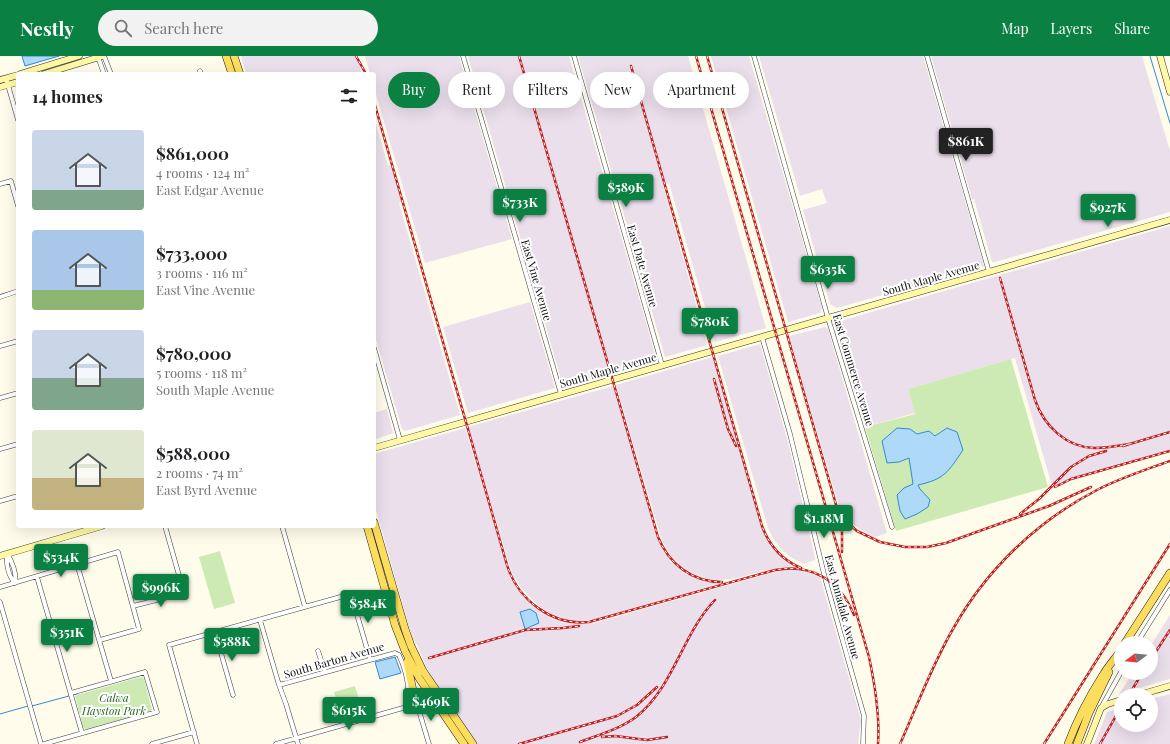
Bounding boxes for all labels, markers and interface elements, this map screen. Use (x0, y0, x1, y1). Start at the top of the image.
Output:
search box (98, 10, 378, 46)
text: Nestly (20, 15, 74, 41)
icon: search (112, 17, 134, 39)
text: Search here (144, 18, 223, 38)
text: Map (1001, 19, 1029, 38)
text: Layers (1051, 19, 1092, 38)
text: Share (1114, 19, 1150, 38)
chip: Buy (388, 72, 440, 108)
chip: Rent (448, 72, 505, 108)
chip: Filters (513, 72, 582, 108)
chip: New (590, 72, 645, 108)
chip: Apartment (653, 72, 749, 108)
text: 14 homes (32, 85, 103, 107)
icon: filters (338, 85, 360, 107)
pin: $861K (938, 128, 994, 162)
text: $861K (948, 132, 984, 149)
text: $861,000 (156, 142, 229, 164)
icon: home (64, 146, 112, 194)
text: 4 rooms · 124 m² (156, 164, 249, 181)
pin: $589K (598, 174, 654, 208)
text: $589K (607, 178, 645, 195)
text: East Edgar Avenue (156, 181, 264, 198)
pin: $733K (492, 189, 548, 223)
text: $733K (502, 193, 538, 210)
pin: $927K (1080, 194, 1136, 228)
text: $927K (1090, 198, 1126, 215)
street label: East Date Avenue (624, 223, 662, 309)
street label: East Vine Avenue (518, 238, 556, 323)
text: $733,000 (156, 242, 228, 264)
icon: home (64, 246, 112, 294)
pin: $635K (800, 256, 856, 290)
street label: South Maple Avenue (881, 257, 982, 299)
text: $635K (810, 260, 846, 277)
text: 3 rooms · 116 m² (156, 264, 248, 281)
text: East Vine Avenue (156, 281, 255, 298)
pin: $780K (682, 308, 738, 342)
text: $780K (691, 312, 729, 329)
street label: East Commerce Avenue (830, 312, 878, 428)
text: $780,000 (156, 342, 232, 364)
icon: home (64, 346, 112, 394)
street label: South Maple Avenue (558, 349, 659, 391)
text: 5 rooms · 118 m² (156, 364, 247, 381)
text: South Maple Avenue (156, 381, 274, 398)
text: $588,000 (156, 442, 230, 464)
icon: home (64, 446, 112, 494)
text: 2 rooms · 74 m² (156, 464, 243, 481)
text: East Byrd Avenue (156, 481, 257, 498)
pin: $1.18M (791, 505, 857, 539)
text: $1.18M (804, 509, 844, 526)
pin: $534K (33, 544, 89, 578)
text: $534K (43, 548, 79, 565)
street label: East Annadale Avenue (822, 553, 864, 661)
pin: $996K (133, 574, 189, 608)
text: $996K (142, 578, 180, 595)
pin: $584K (340, 590, 396, 624)
text: $584K (350, 594, 386, 611)
pin: $351K (39, 619, 95, 653)
text: $351K (50, 623, 84, 640)
pin: $588K (204, 628, 260, 662)
text: $588K (213, 632, 251, 649)
north arrow (1114, 636, 1158, 680)
map controls (1114, 636, 1158, 732)
street label: South Barton Avenue (282, 638, 386, 682)
pin: $469K (403, 688, 459, 722)
button: locate (1114, 688, 1158, 732)
park label: Calwa Hayston Park (81, 690, 146, 718)
text: $469K (412, 692, 450, 709)
pin: $615K (321, 697, 377, 731)
text: $615K (332, 701, 366, 718)

